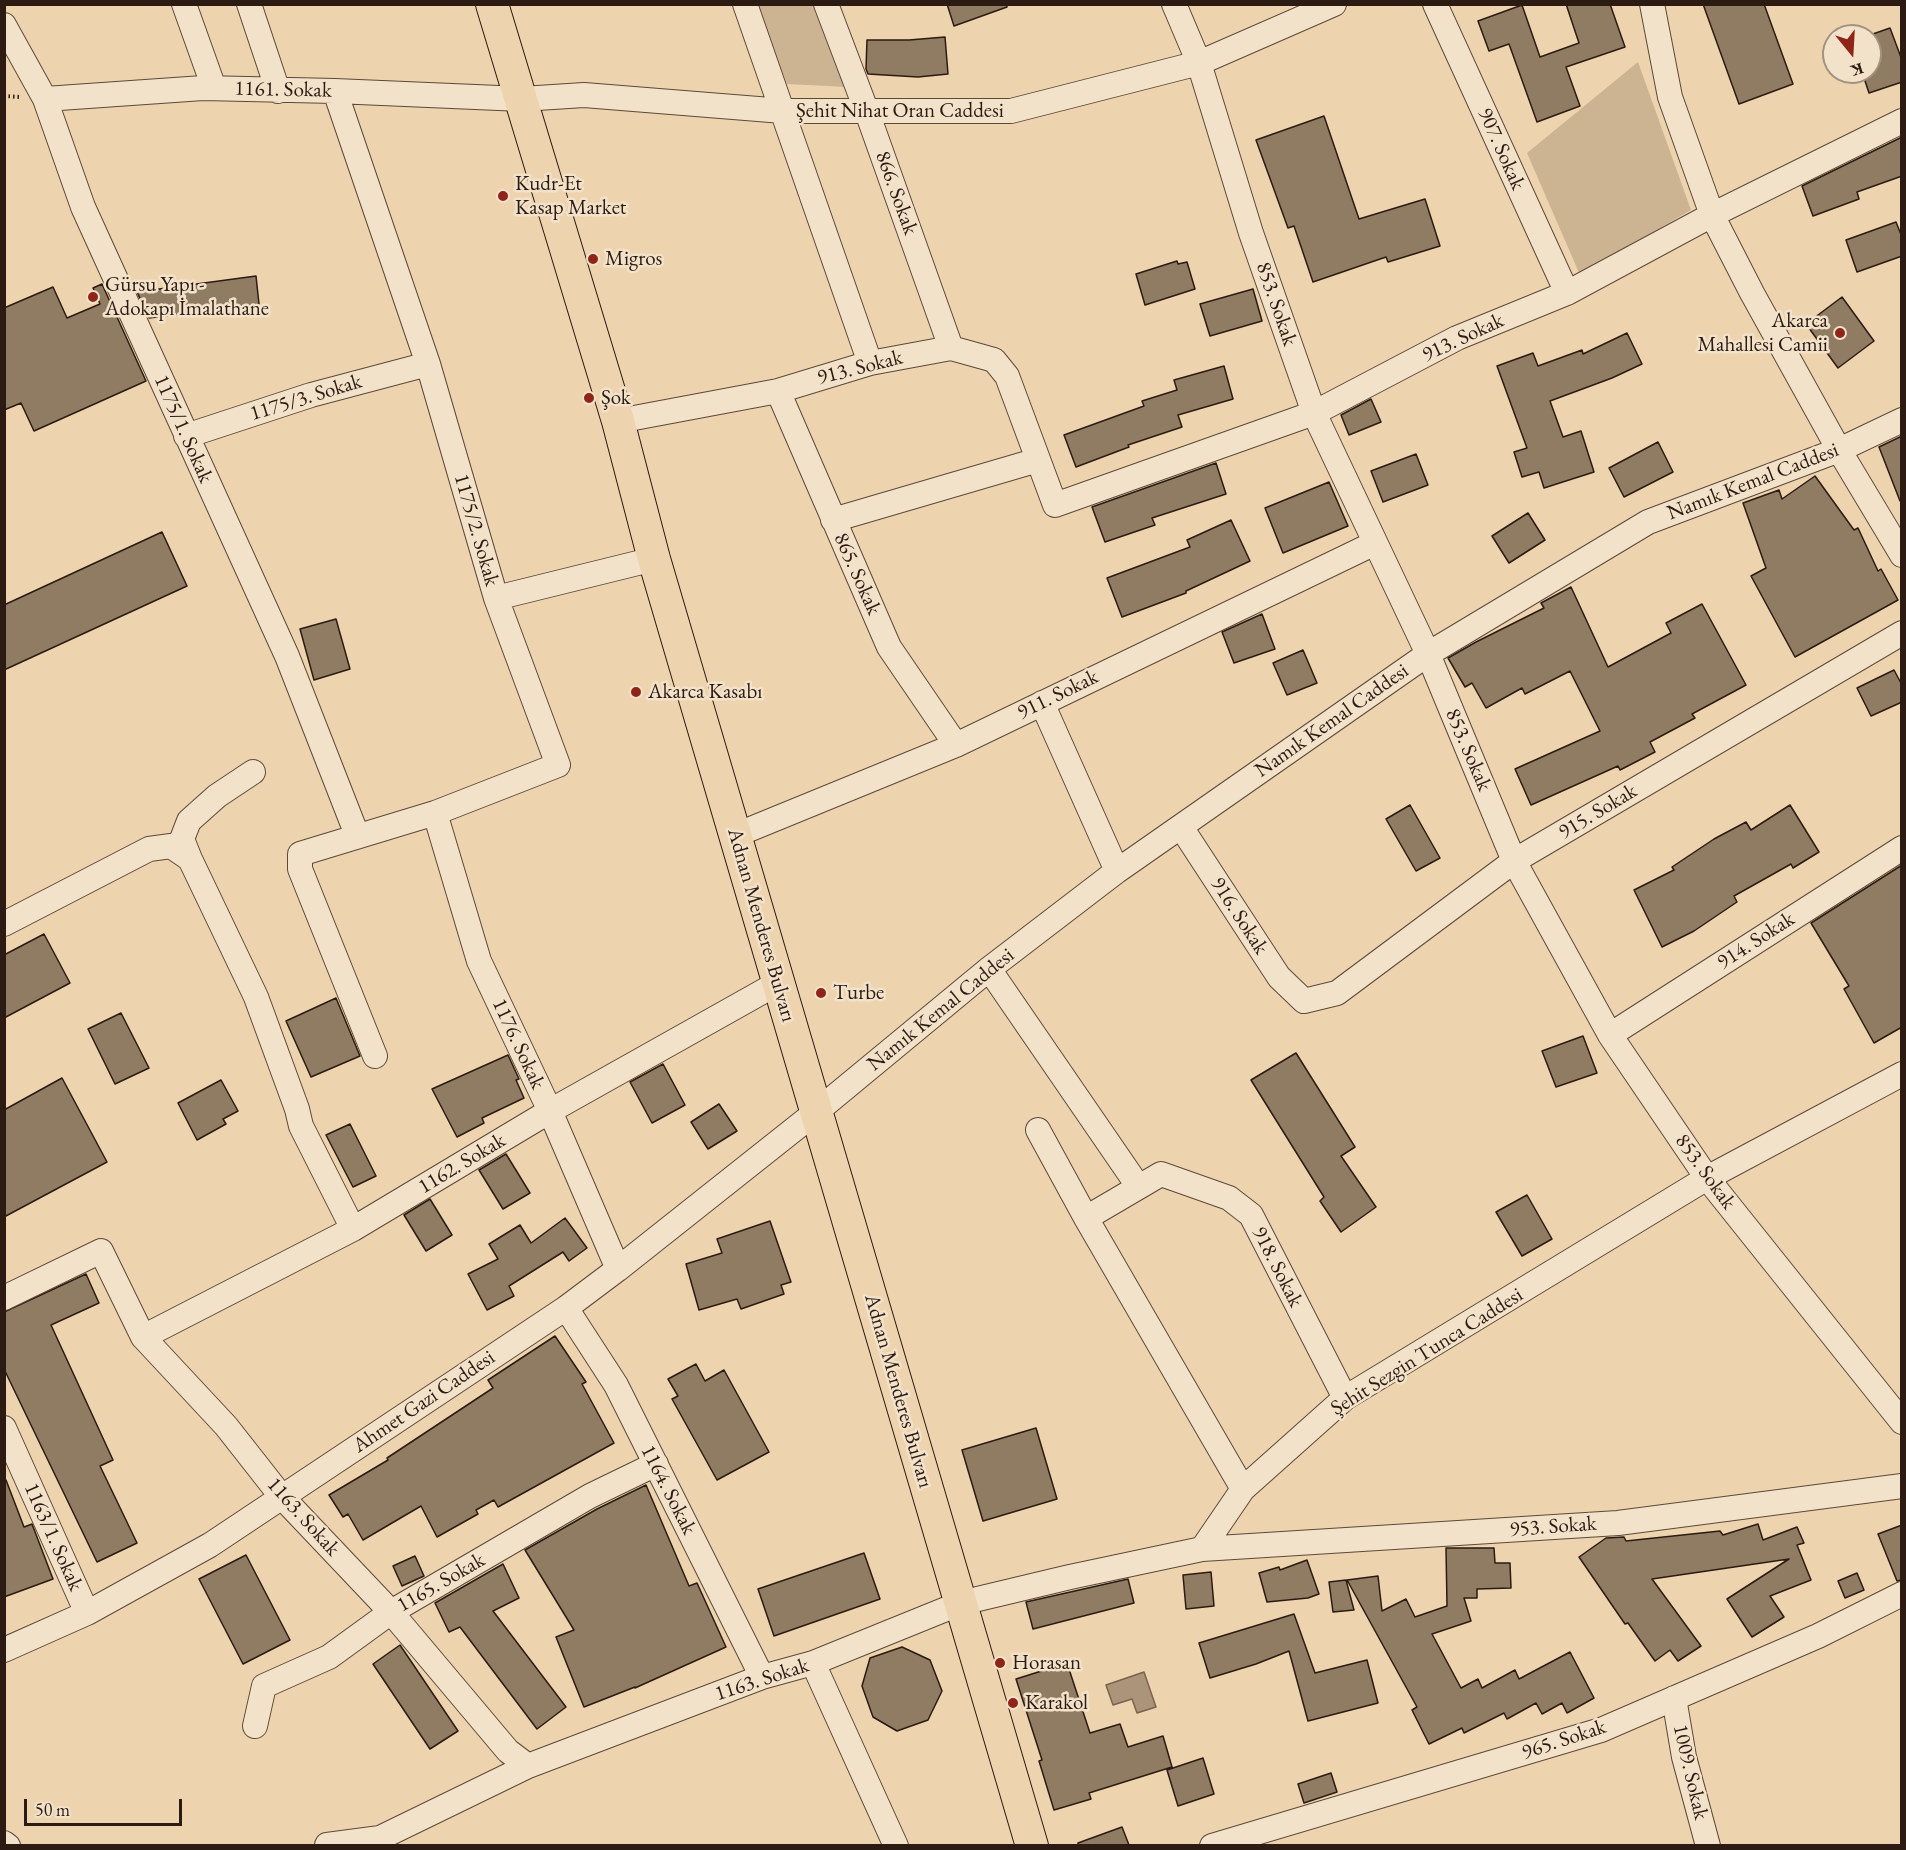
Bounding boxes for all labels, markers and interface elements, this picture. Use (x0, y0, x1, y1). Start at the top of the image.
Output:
north arrow (1822, 24, 1882, 84)
text: K (1848, 58, 1866, 82)
street label: 1161. Sokak (234, 77, 332, 103)
street label: Şehit Nihat Oran Caddesi (796, 98, 1004, 124)
street label: 907. Sokak (1472, 104, 1530, 194)
street label: 866. Sokak (869, 148, 923, 238)
place label: Kudr-Et Kasap Market (515, 171, 626, 221)
marker: Kudr-Et Kasap Market (496, 189, 510, 203)
place label: Migros (605, 246, 662, 272)
marker: Migros (586, 252, 600, 266)
street label: 853. Sokak (1250, 259, 1302, 349)
place label: Gürsu Yapı - Adokapı İmalathane (105, 272, 269, 322)
marker: Gürsu Yapı - Adokapı İmalathane (86, 290, 100, 304)
street label: 913. Sokak (1418, 308, 1508, 368)
place label: Akarca Mahallesi Camii (1698, 308, 1828, 358)
marker: Akarca Mahallesi Camii (1833, 326, 1847, 340)
street label: 913. Sokak (815, 345, 905, 391)
street label: 1175/3. Sokak (247, 369, 365, 427)
street label: 1175/1. Sokak (148, 371, 218, 487)
place label: Şok (601, 385, 631, 411)
marker: Şok (582, 391, 596, 405)
street label: Namık Kemal Caddesi (1664, 438, 1842, 526)
street label: 1175/2. Sokak (448, 471, 504, 589)
street label: 865. Sokak (828, 529, 886, 619)
street label: Namık Kemal Caddesi (1250, 659, 1414, 783)
street label: 911. Sokak (1013, 665, 1103, 725)
place label: Akarca Kasabı (648, 679, 762, 705)
marker: Akarca Kasabı (629, 685, 643, 699)
street label: 853. Sokak (1439, 705, 1497, 795)
street label: 915. Sokak (1554, 779, 1642, 845)
street label: Adnan Menderes Bulvarı (721, 825, 801, 1025)
street label: 916. Sokak (1205, 873, 1273, 959)
street label: 914. Sokak (1713, 907, 1799, 975)
street label: Namık Kemal Caddesi (862, 943, 1020, 1077)
place label: Turbe (833, 980, 884, 1006)
marker: Turbe (814, 986, 828, 1000)
street label: 1176. Sokak (486, 995, 550, 1093)
street label: 1162. Sokak (414, 1128, 510, 1200)
street label: 853. Sokak (1669, 1129, 1741, 1215)
street label: 918. Sokak (1246, 1222, 1308, 1312)
street label: Şehit Sezgin Tunca Caddesi (1326, 1283, 1528, 1421)
street label: Adnan Menderes Bulvarı (858, 1291, 938, 1491)
street label: Ahmet Gazi Caddesi (348, 1345, 500, 1459)
street label: 1164. Sokak (635, 1441, 701, 1539)
street label: 1163. Sokak (261, 1472, 345, 1562)
street label: 1163/1. Sokak (18, 1479, 88, 1595)
street label: 953. Sokak (1509, 1511, 1597, 1543)
street label: 1165. Sokak (393, 1548, 489, 1618)
place label: Horasan (1012, 1650, 1081, 1676)
street label: 1163. Sokak (712, 1653, 812, 1707)
marker: Horasan (993, 1656, 1007, 1670)
place label: Karakol (1025, 1690, 1088, 1716)
marker: Karakol (1006, 1696, 1020, 1710)
street label: 965. Sokak (1519, 1715, 1609, 1765)
street label: 1009. Sokak (1667, 1722, 1713, 1822)
scale bar (27, 1787, 184, 1825)
text: 50 m (35, 1798, 70, 1821)

